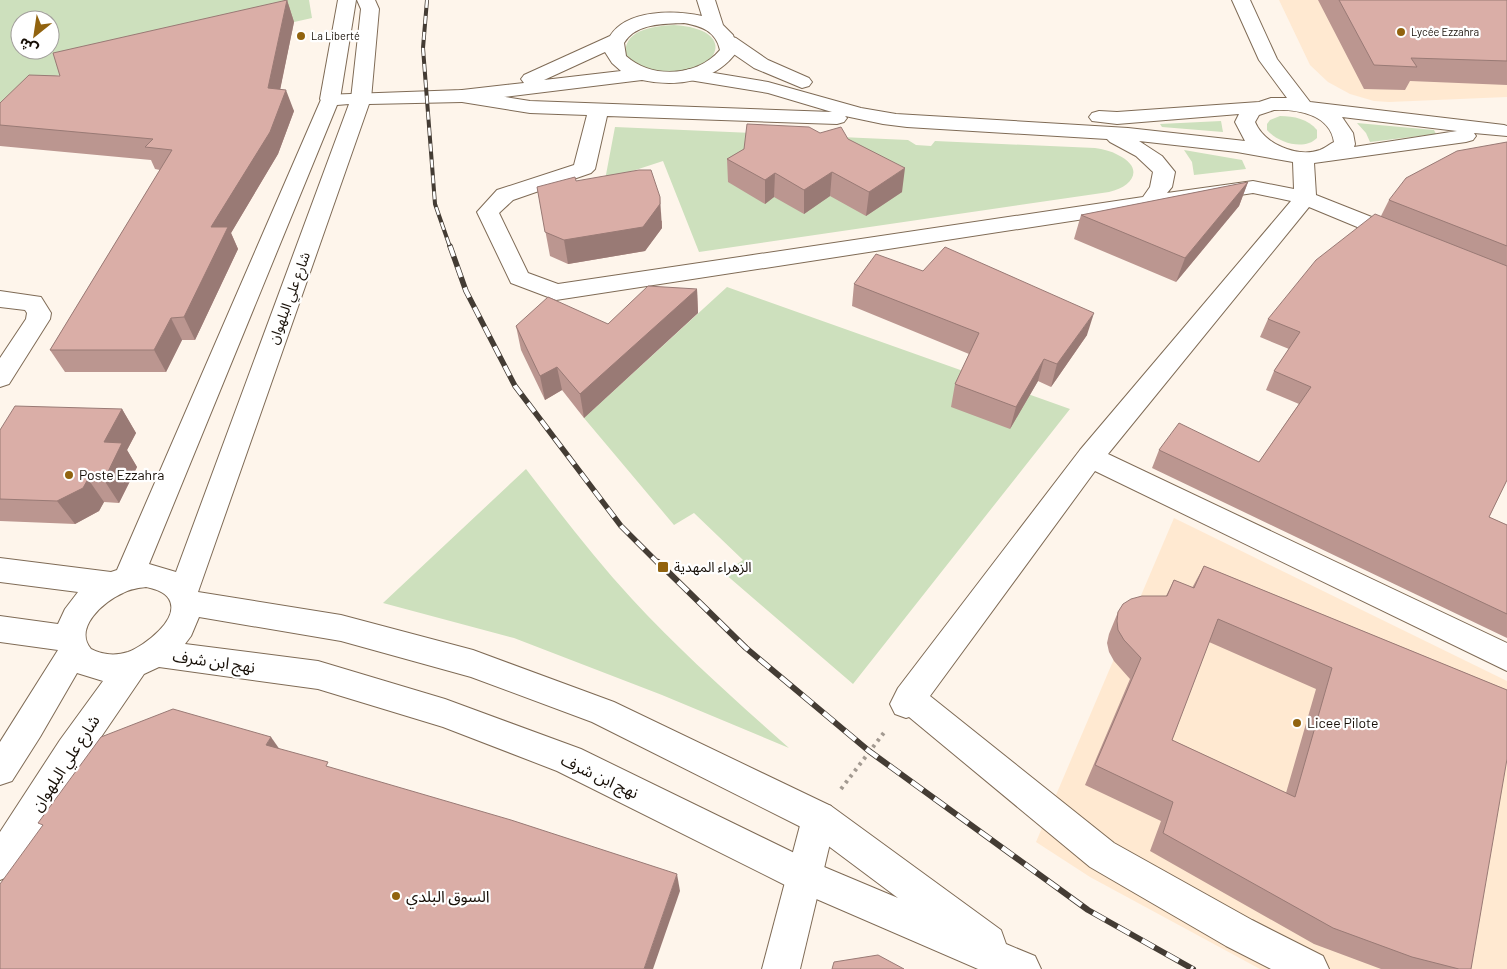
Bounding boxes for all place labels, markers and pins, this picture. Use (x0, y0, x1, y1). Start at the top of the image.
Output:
place label: Lycée Ezzahra (1411, 25, 1479, 38)
marker: Lycée Ezzahra (1395, 26, 1407, 38)
place label: La Liberté (311, 29, 360, 42)
marker: La Liberté (295, 30, 307, 42)
place label: Poste Ezzahra (79, 466, 164, 483)
marker: Poste Ezzahra (63, 469, 75, 481)
place label: الزهراء المهدية (674, 558, 752, 576)
marker: الزهراء المهدية (656, 560, 670, 574)
place label: Licee Pilote (1307, 714, 1378, 731)
marker: Licee Pilote (1291, 717, 1303, 729)
place label: السوق البلدي (406, 886, 490, 909)
marker: السوق البلدي (390, 890, 402, 902)

